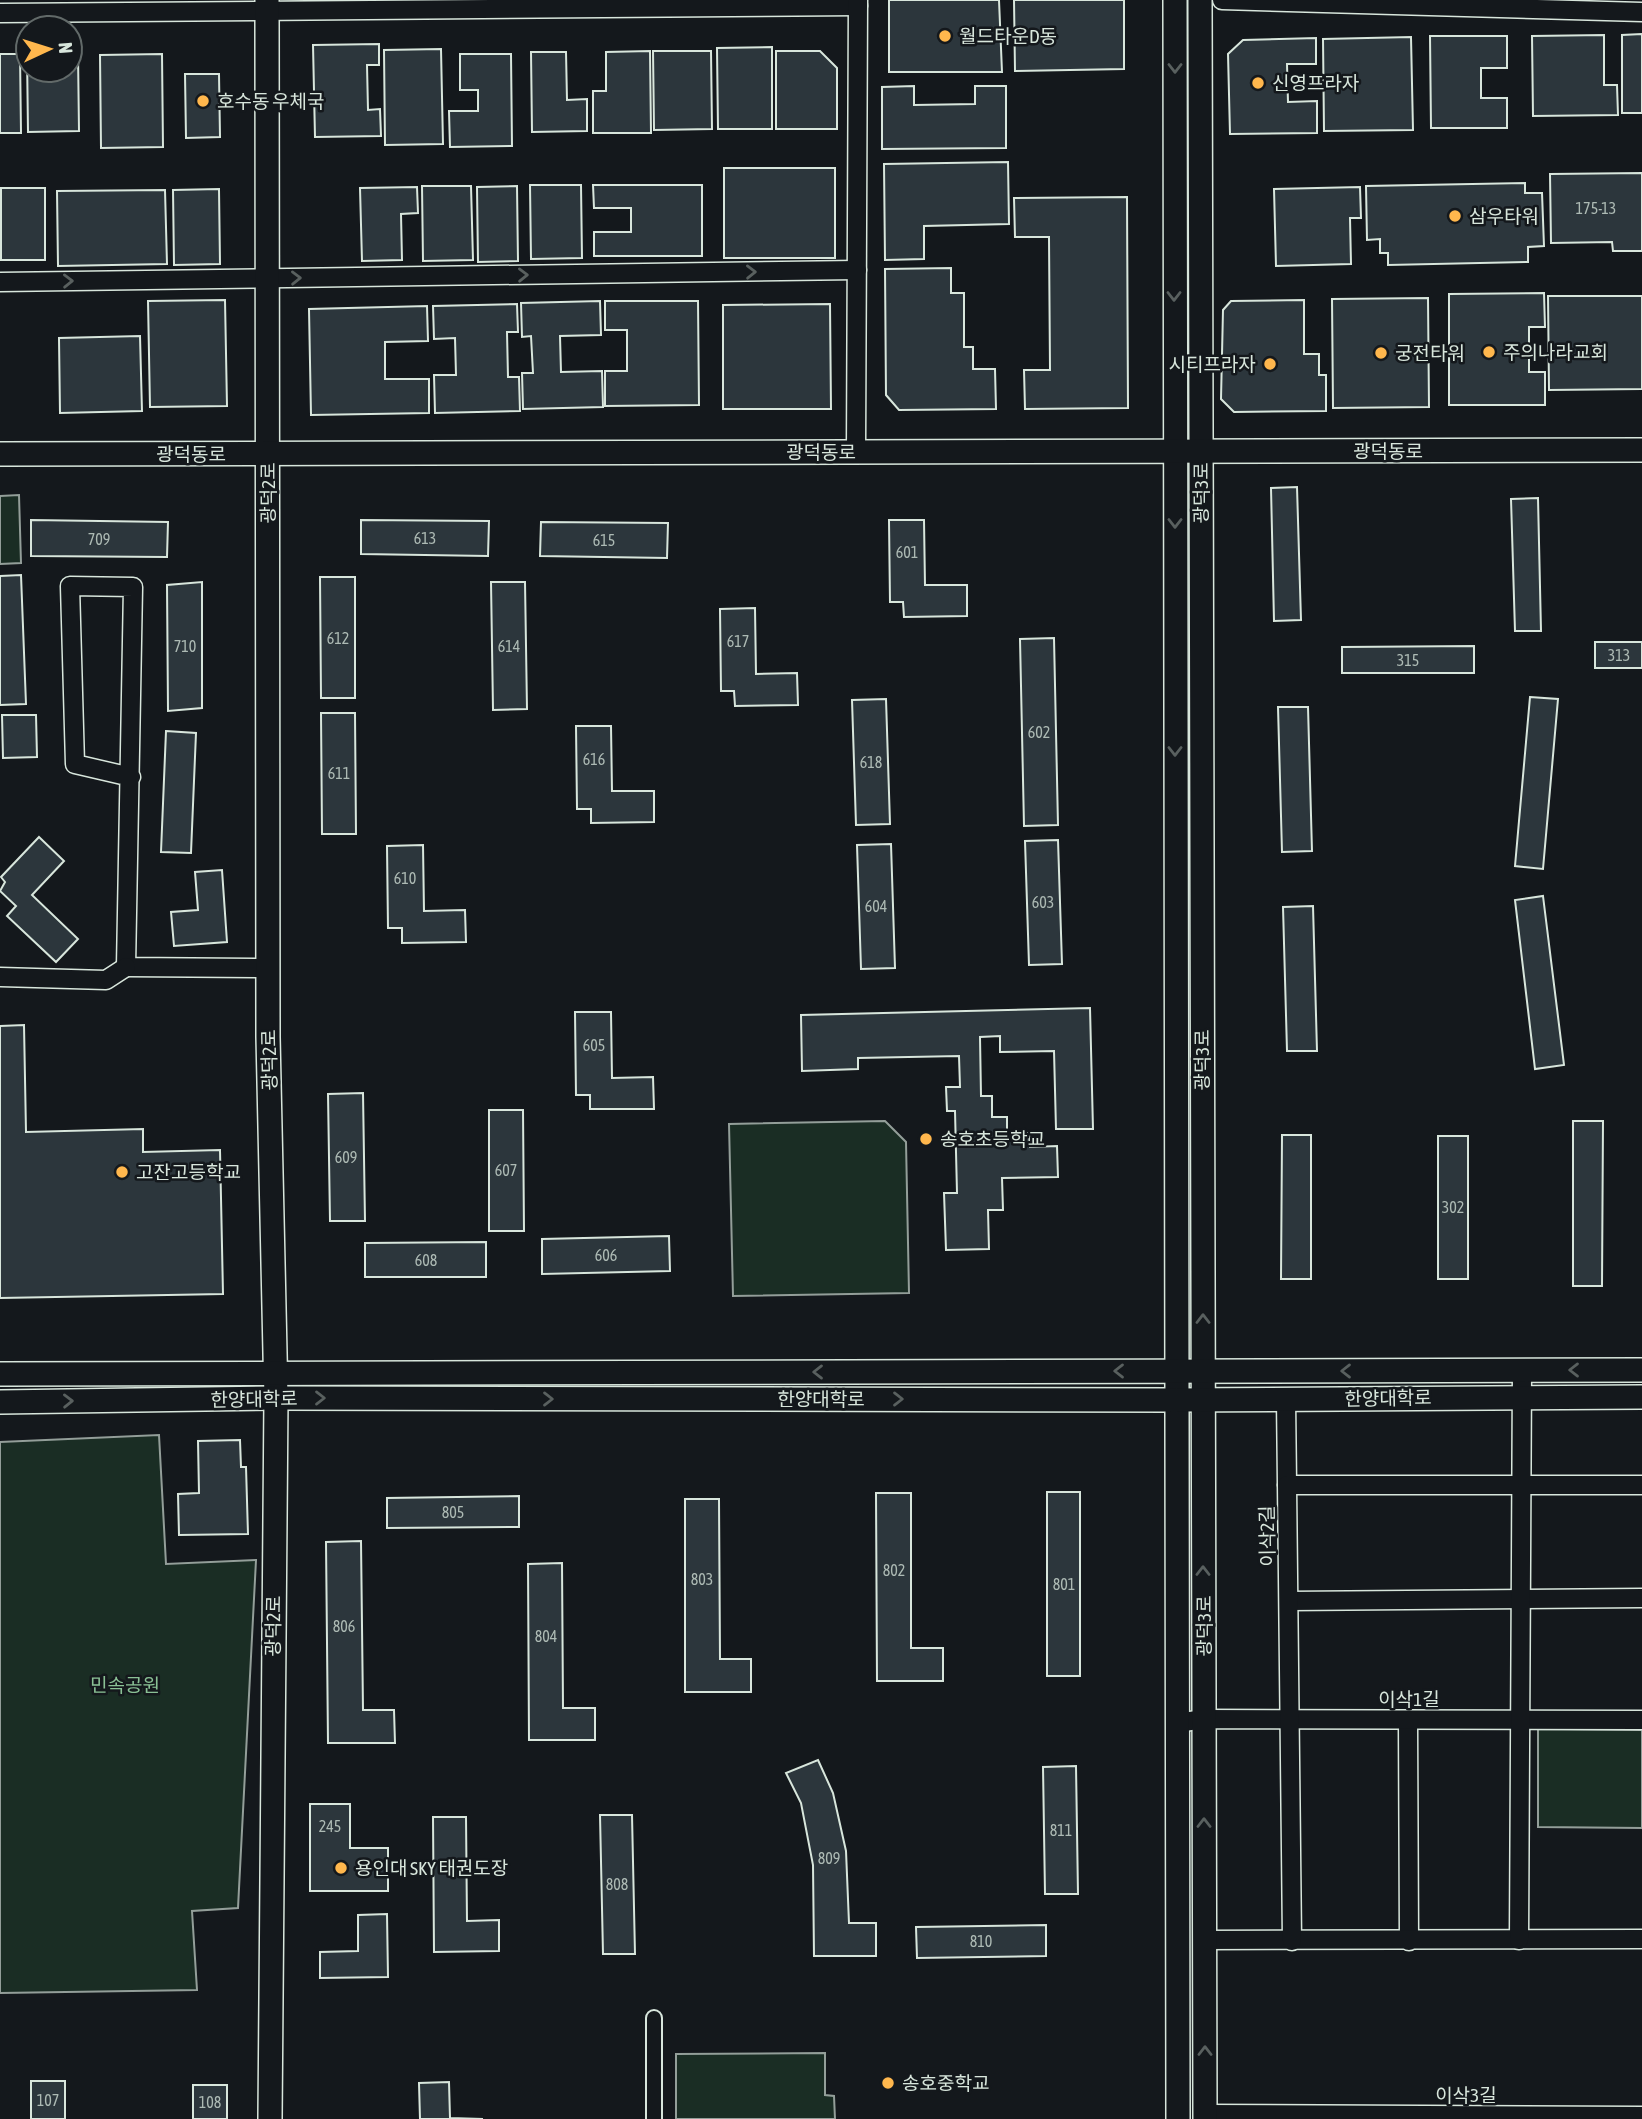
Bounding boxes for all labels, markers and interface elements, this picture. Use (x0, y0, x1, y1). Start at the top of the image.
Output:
north arrow (14, 14, 84, 84)
place label: 월드타운D동 (959, 25, 1057, 47)
marker: 월드타운D동 (937, 28, 953, 44)
text: N (55, 41, 77, 54)
one-way arrow (1167, 63, 1183, 74)
place label: 신영프라자 (1272, 72, 1359, 94)
marker: 신영프라자 (1250, 75, 1266, 91)
place label: 호수동 우체국 (217, 90, 324, 112)
marker: 호수동 우체국 (195, 93, 211, 109)
house number: 175-13 (1576, 199, 1616, 217)
place label: 삼우타워 (1469, 205, 1539, 227)
marker: 삼우타워 (1447, 208, 1463, 224)
one-way arrow (746, 264, 756, 280)
one-way arrow (518, 267, 529, 283)
one-way arrow (291, 270, 301, 286)
one-way arrow (63, 273, 74, 289)
one-way arrow (1166, 291, 1182, 301)
place label: 주의나라교회 (1503, 341, 1608, 363)
place label: 궁전타워 (1395, 342, 1465, 364)
marker: 주의나라교회 (1481, 344, 1497, 360)
marker: 궁전타워 (1373, 345, 1389, 361)
place label: 시티프라자 (1169, 353, 1256, 375)
marker: 시티프라자 (1262, 356, 1278, 372)
street label: 광덕동로 (1353, 440, 1423, 462)
street label: 광덕동로 (786, 441, 856, 463)
street label: 광덕동로 (156, 443, 226, 465)
street label: 광덕2로 (257, 462, 279, 524)
street label: 광덕3로 (1190, 462, 1212, 524)
one-way arrow (1167, 518, 1183, 529)
house number: 613 (414, 529, 436, 547)
house number: 709 (88, 530, 110, 548)
house number: 615 (593, 531, 615, 549)
house number: 601 (896, 543, 918, 561)
house number: 612 (327, 629, 349, 647)
house number: 617 (727, 632, 749, 650)
house number: 710 (174, 637, 196, 655)
house number: 614 (498, 637, 520, 655)
house number: 313 (1608, 646, 1630, 664)
house number: 315 (1397, 651, 1419, 669)
house number: 602 (1028, 723, 1050, 741)
one-way arrow (1167, 746, 1183, 756)
house number: 616 (583, 750, 605, 768)
house number: 618 (860, 753, 882, 771)
house number: 611 (328, 764, 350, 782)
house number: 610 (394, 869, 416, 887)
house number: 603 (1032, 893, 1054, 911)
house number: 604 (865, 897, 887, 915)
street label: 광덕2로 (257, 1029, 281, 1091)
street label: 광덕3로 (1191, 1029, 1213, 1091)
house number: 605 (583, 1036, 605, 1054)
place label: 송호초등학교 (940, 1128, 1045, 1150)
marker: 송호초등학교 (918, 1131, 934, 1147)
house number: 609 (335, 1148, 357, 1166)
place label: 고잔고등학교 (136, 1161, 241, 1183)
house number: 607 (495, 1161, 517, 1179)
marker: 고잔고등학교 (114, 1164, 130, 1180)
house number: 302 (1442, 1198, 1464, 1216)
house number: 606 (595, 1246, 617, 1264)
house number: 608 (415, 1251, 437, 1269)
one-way arrow (1195, 1314, 1211, 1324)
one-way arrow (1568, 1362, 1579, 1378)
one-way arrow (1113, 1363, 1124, 1379)
one-way arrow (1341, 1363, 1351, 1379)
one-way arrow (812, 1364, 823, 1380)
street label: 한양대학로 (1344, 1386, 1432, 1410)
street label: 한양대학로 (210, 1387, 298, 1411)
street label: 한양대학로 (777, 1388, 865, 1410)
one-way arrow (315, 1390, 326, 1406)
one-way arrow (543, 1391, 553, 1407)
one-way arrow (893, 1391, 903, 1407)
one-way arrow (63, 1393, 74, 1409)
house number: 805 (442, 1503, 464, 1521)
street label: 이삭2길 (1255, 1505, 1279, 1567)
house number: 802 (883, 1561, 905, 1579)
one-way arrow (1195, 1566, 1211, 1576)
house number: 803 (691, 1570, 713, 1588)
house number: 801 (1053, 1575, 1075, 1593)
street label: 광덕2로 (261, 1595, 285, 1657)
street label: 광덕3로 (1193, 1595, 1215, 1657)
house number: 806 (333, 1617, 355, 1635)
house number: 804 (535, 1627, 557, 1645)
park label: 민속공원 (90, 1674, 160, 1696)
street label: 이삭1길 (1378, 1688, 1440, 1710)
house number: 245 (319, 1817, 341, 1835)
one-way arrow (1196, 1818, 1212, 1828)
house number: 811 (1050, 1821, 1072, 1839)
house number: 809 (818, 1849, 840, 1867)
place label: 용인대 SKY 태권도장 (355, 1857, 508, 1879)
marker: 용인대 SKY 태권도장 (333, 1860, 349, 1876)
house number: 808 (606, 1875, 628, 1893)
house number: 810 (970, 1932, 992, 1950)
one-way arrow (1197, 2045, 1213, 2056)
place label: 송호중학교 (902, 2072, 989, 2094)
marker: 송호중학교 (880, 2075, 896, 2091)
street label: 이삭3길 (1435, 2084, 1497, 2106)
house number: 107 (37, 2091, 59, 2109)
house number: 108 (199, 2093, 221, 2111)

